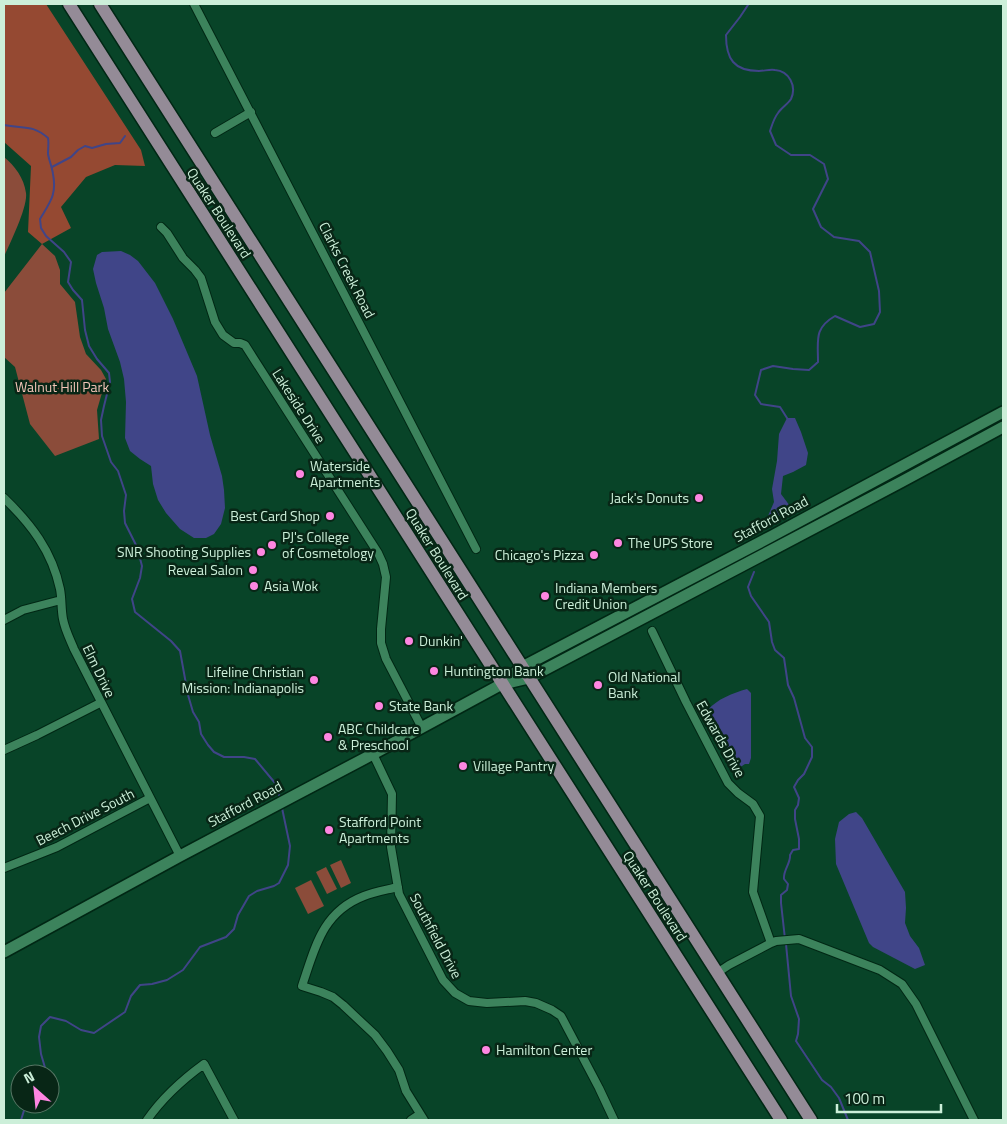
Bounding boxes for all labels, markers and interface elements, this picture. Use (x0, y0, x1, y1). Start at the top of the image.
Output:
street label: Quaker Boulevard (182, 163, 257, 262)
street label: Clarks Creek Road (314, 218, 381, 322)
street label: Lakeside Drive (267, 364, 331, 447)
park label: Walnut Hill Park (15, 376, 109, 397)
place label: Waterside Apartments (310, 455, 380, 492)
marker: Waterside Apartments (294, 468, 306, 480)
place label: Jack's Donuts (610, 487, 689, 508)
street label: Stafford Road (730, 490, 812, 547)
marker: Jack's Donuts (693, 492, 705, 504)
street label: Quaker Boulevard (401, 504, 474, 604)
place label: Best Card Shop (230, 505, 320, 526)
marker: Best Card Shop (324, 510, 336, 522)
place label: PJ's College of Cosmetology (282, 526, 374, 563)
place label: The UPS Store (628, 532, 713, 553)
marker: The UPS Store (612, 537, 624, 549)
marker: PJ's College of Cosmetology (266, 539, 278, 551)
place label: SNR Shooting Supplies (117, 541, 251, 562)
place label: Chicago's Pizza (495, 544, 584, 565)
marker: SNR Shooting Supplies (255, 546, 267, 558)
marker: Chicago's Pizza (588, 549, 600, 561)
place label: Reveal Salon (168, 559, 243, 580)
marker: Reveal Salon (247, 564, 259, 576)
place label: Asia Wok (264, 575, 319, 596)
place label: Indiana Members Credit Union (555, 577, 657, 614)
marker: Asia Wok (248, 580, 260, 592)
marker: Indiana Members Credit Union (539, 590, 551, 602)
place label: Dunkin' (419, 630, 463, 651)
marker: Dunkin' (403, 635, 415, 647)
street label: Elm Drive (78, 641, 121, 701)
place label: Huntington Bank (444, 660, 544, 681)
place label: Lifeline Christian Mission: Indianapolis (182, 661, 304, 698)
marker: Huntington Bank (428, 665, 440, 677)
place label: Old National Bank (608, 666, 681, 703)
marker: Lifeline Christian Mission: Indianapolis (308, 674, 320, 686)
marker: Old National Bank (592, 679, 604, 691)
place label: State Bank (389, 695, 454, 716)
street label: Edwards Drive (692, 697, 751, 781)
marker: State Bank (373, 700, 385, 712)
place label: ABC Childcare & Preschool (338, 718, 419, 755)
marker: ABC Childcare & Preschool (322, 731, 334, 743)
place label: Village Pantry (473, 755, 555, 776)
marker: Village Pantry (457, 760, 469, 772)
street label: Stafford Road (204, 775, 286, 832)
street label: Beech Drive South (32, 783, 138, 850)
place label: Stafford Point Apartments (339, 811, 421, 848)
marker: Stafford Point Apartments (323, 824, 335, 836)
street label: Quaker Boulevard (618, 846, 693, 945)
street label: Southfield Drive (405, 889, 468, 982)
place label: Hamilton Center (496, 1039, 592, 1060)
marker: Hamilton Center (480, 1044, 492, 1056)
north arrow (10, 1064, 60, 1114)
text: N (20, 1065, 38, 1089)
scale bar (837, 1082, 941, 1114)
text: 100 m (844, 1087, 885, 1110)

